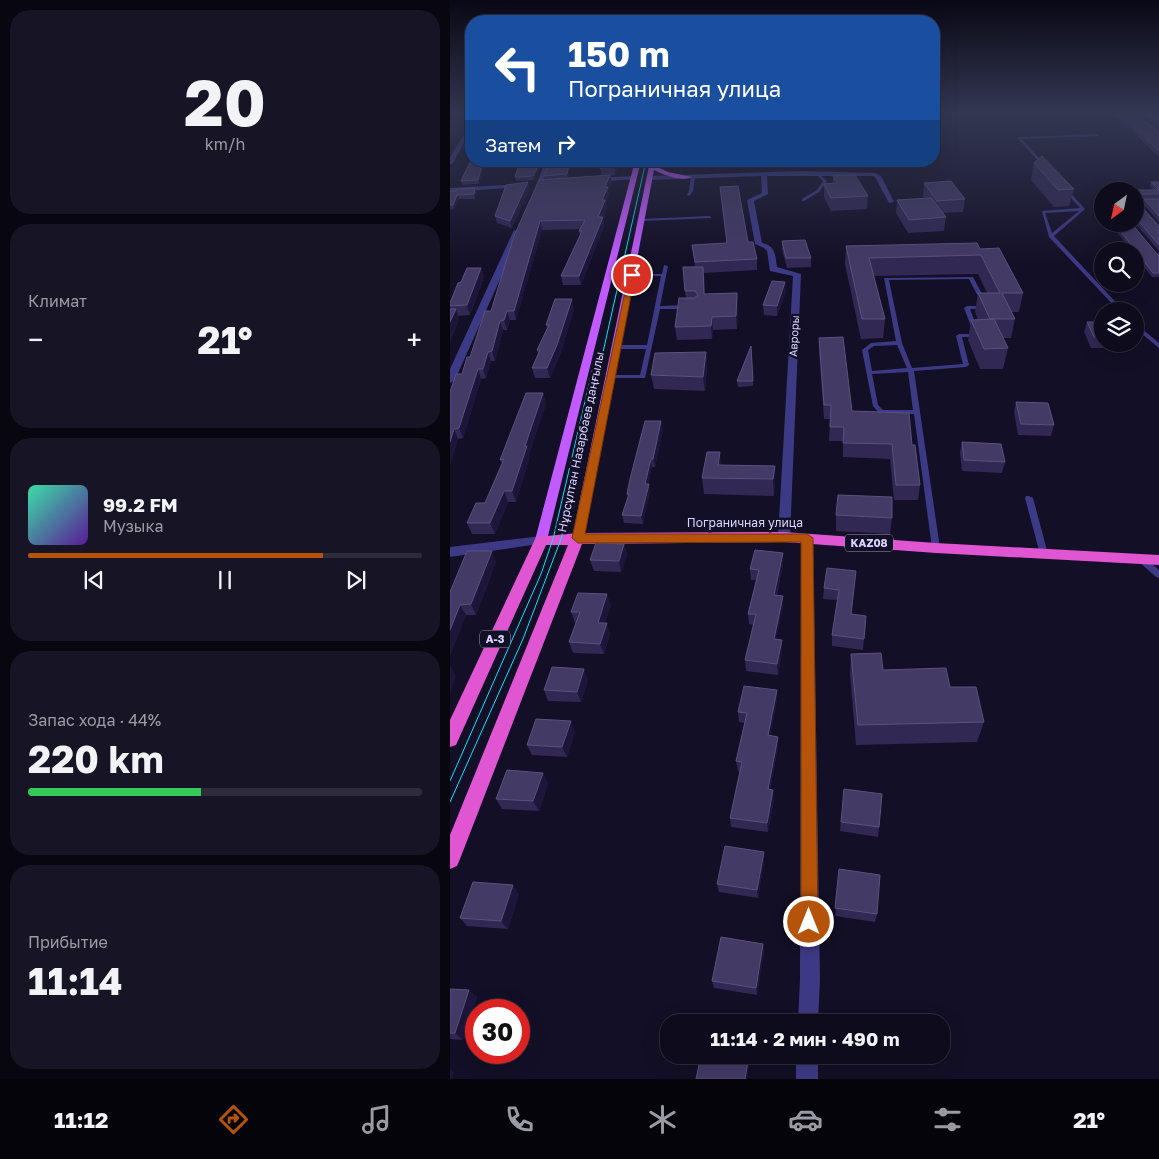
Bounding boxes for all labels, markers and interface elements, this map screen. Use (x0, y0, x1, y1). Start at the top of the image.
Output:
text: 150 m (568, 33, 670, 75)
icon: left (485, 35, 550, 100)
text: 20 (184, 62, 266, 140)
text: Пограничная улица (568, 75, 781, 102)
icon: right (552, 130, 580, 158)
text: Затем (485, 133, 542, 156)
text: km/h (205, 134, 245, 154)
north arrow (1094, 182, 1144, 232)
map controls (1094, 182, 1144, 352)
button: search (1094, 242, 1144, 292)
pin (611, 254, 653, 296)
icon: arrive (618, 261, 646, 289)
text: Климат (28, 291, 87, 311)
button: layers (1094, 302, 1144, 352)
street label: Авроры (786, 315, 801, 357)
text: 21° (198, 317, 253, 362)
text: − (28, 323, 43, 356)
text: + (407, 323, 422, 356)
street label: Нұрсұлтан Назарбаев даңғылы (554, 350, 607, 534)
text: 99.2 FM (103, 493, 178, 516)
street label: Пограничная улица (687, 515, 803, 530)
text: Музыка (103, 516, 164, 536)
road number: KAZ08 (845, 534, 893, 552)
icon: previous (80, 566, 108, 594)
icon: pause (211, 566, 239, 594)
icon: next (342, 566, 370, 594)
road number: А-3 (480, 630, 510, 648)
text: Запас хода · 44% (28, 710, 161, 730)
text: 220 km (28, 736, 164, 781)
position arrow (782, 895, 834, 947)
text: Прибытие (28, 932, 108, 952)
text: 11:14 (28, 958, 123, 1003)
speed limit sign: 30 (465, 999, 530, 1064)
text: 11:14 · 2 мин · 490 m (710, 1027, 900, 1050)
icon: directions (216, 1102, 251, 1137)
icon: music (359, 1102, 394, 1137)
icon: phone (502, 1102, 537, 1137)
icon: climate (645, 1102, 680, 1137)
icon: car (788, 1102, 823, 1137)
icon: filters (930, 1102, 965, 1137)
text: 11:12 (54, 1106, 108, 1133)
text: 21° (1073, 1106, 1105, 1133)

